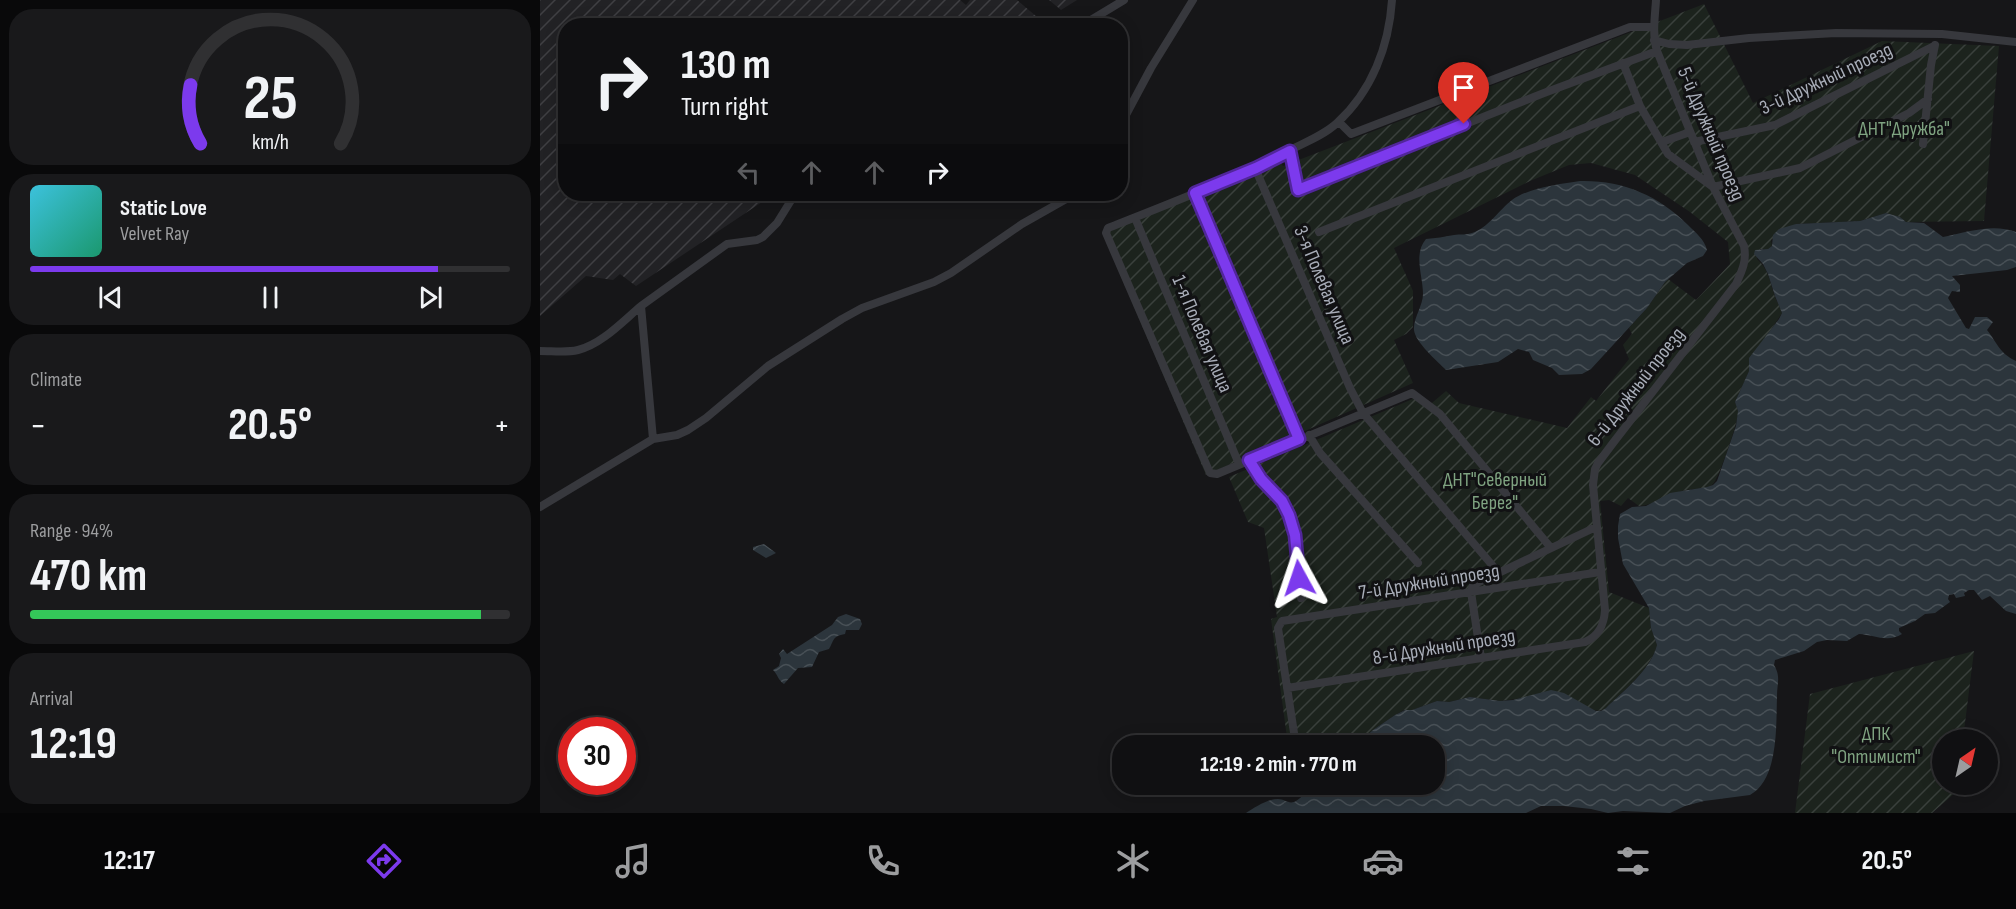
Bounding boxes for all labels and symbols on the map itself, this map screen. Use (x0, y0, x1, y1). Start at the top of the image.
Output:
street label: 3-й Дружный проезд (1756, 38, 1896, 120)
pin (1438, 62, 1489, 124)
street label: 5-й Дружный проезд (1672, 63, 1750, 205)
park label: ДНТ"Дружба" (1858, 117, 1950, 141)
street label: 3-я Полевая улица (1288, 222, 1360, 348)
street label: 1-я Полевая улица (1167, 272, 1237, 396)
street label: 6-й Дружный проезд (1582, 323, 1690, 451)
park label: ДНТ"Северный Берег" (1443, 468, 1547, 515)
position arrow (1267, 546, 1331, 610)
street label: 7-й Дружный проезд (1357, 559, 1501, 605)
street label: 8-й Дружный проезд (1371, 624, 1517, 670)
speed limit sign: 30 (558, 717, 636, 795)
park label: ДПК "Оптимист" (1831, 722, 1921, 769)
north arrow (1932, 729, 1998, 795)

